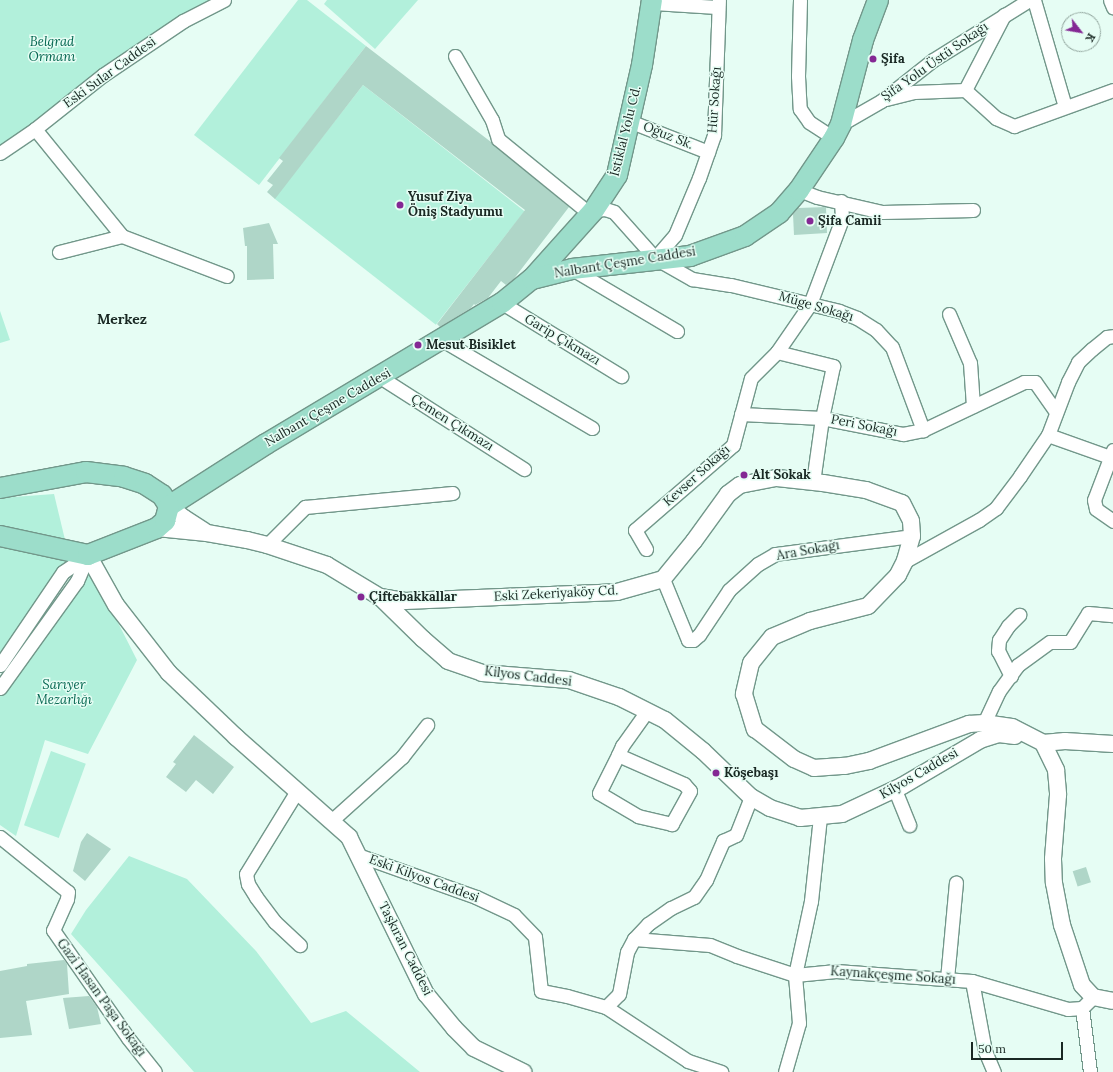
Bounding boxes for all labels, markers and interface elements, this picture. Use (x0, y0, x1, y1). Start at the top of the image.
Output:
north arrow (1061, 12, 1101, 52)
street label: Şifa Yolu Üstü Sokağı (879, 19, 991, 105)
text: K (1082, 31, 1098, 45)
street label: Eski Sular Caddesi (61, 34, 159, 112)
park label: Belgrad Ormanı (29, 35, 75, 66)
place label: Şifa (881, 51, 905, 67)
marker: Şifa (868, 54, 878, 64)
street label: Hür Sokağı (705, 66, 725, 134)
street label: İstiklal Yolu Cd. (607, 84, 645, 178)
street label: Oğuz Sk. (641, 119, 695, 153)
place label: Yusuf Ziya Öniş Stadyumu (408, 190, 503, 221)
marker: Yusuf Ziya Öniş Stadyumu (395, 200, 405, 210)
place label: Şifa Camii (818, 213, 881, 229)
marker: Şifa Camii (805, 216, 815, 226)
street label: Nalbant Çeşme Caddesi (553, 244, 697, 282)
street label: Müge Sokağı (777, 289, 855, 325)
district label: Merkez (97, 311, 147, 327)
street label: Garip Çıkmazı (521, 311, 603, 369)
place label: Mesut Bisiklet (426, 337, 516, 353)
marker: Mesut Bisiklet (413, 340, 423, 350)
street label: Nalbant Çeşme Caddesi (262, 366, 394, 450)
street label: Çemen Çıkmazı (408, 391, 496, 455)
street label: Peri Sokağı (829, 412, 899, 440)
street label: Kevser Sokağı (661, 442, 733, 510)
place label: Alt Sokak (752, 467, 811, 483)
marker: Alt Sokak (739, 470, 749, 480)
street label: Ara Sokağı (775, 538, 841, 564)
street label: Eski Zekeriyaköy Cd. (493, 583, 619, 605)
place label: Çiftebakkallar (369, 589, 457, 605)
marker: Çiftebakkallar (356, 592, 366, 602)
street label: Kilyos Caddesi (483, 664, 573, 690)
park label: Sarıyer Mezarlığı (36, 678, 92, 709)
street label: Kilyos Caddesi (877, 745, 961, 803)
place label: Köşebaşı (724, 765, 778, 781)
marker: Köşebaşı (711, 768, 721, 778)
street label: Eski Kilyos Caddesi (367, 852, 481, 906)
street label: Taşkıran Caddesi (375, 900, 435, 998)
street label: Gazi Hasan Paşa Sokağı (53, 936, 149, 1060)
street label: Kaynakçeşme Sokağı (830, 964, 956, 988)
scale bar (973, 1034, 1065, 1060)
text: 50 m (978, 1041, 1006, 1056)

